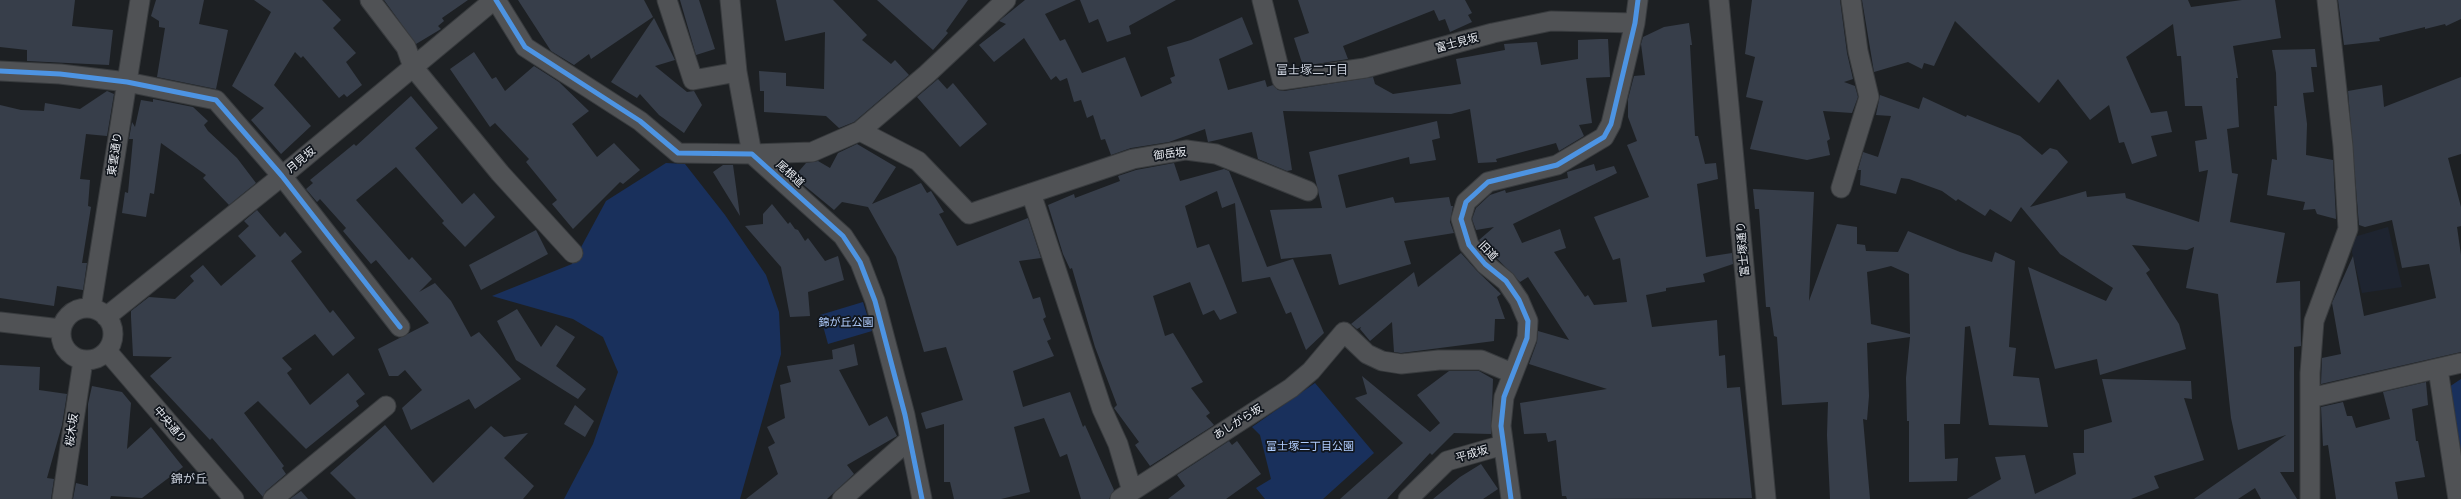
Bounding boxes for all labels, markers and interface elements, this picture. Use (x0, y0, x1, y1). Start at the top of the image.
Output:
street label: 富士見坂 (1434, 31, 1480, 55)
district label: 富士塚二丁目 (1276, 63, 1348, 77)
street label: 東雲通り (105, 131, 125, 177)
street label: 月見坂 (284, 144, 318, 176)
street label: 御岳坂 (1153, 145, 1187, 163)
street label: 尾根道 (773, 158, 807, 190)
street label: 富士塚通り (1734, 221, 1752, 277)
street label: 旧道 (1476, 238, 1500, 264)
park label: 錦が丘公園 (819, 316, 873, 330)
street label: あしがら坂 (1211, 402, 1265, 442)
street label: 中央通り (151, 404, 189, 446)
street label: 桜木坂 (63, 413, 81, 447)
park label: 富士塚二丁目公園 (1266, 440, 1354, 454)
street label: 平成坂 (1454, 443, 1490, 465)
district label: 錦が丘 (171, 472, 207, 486)

